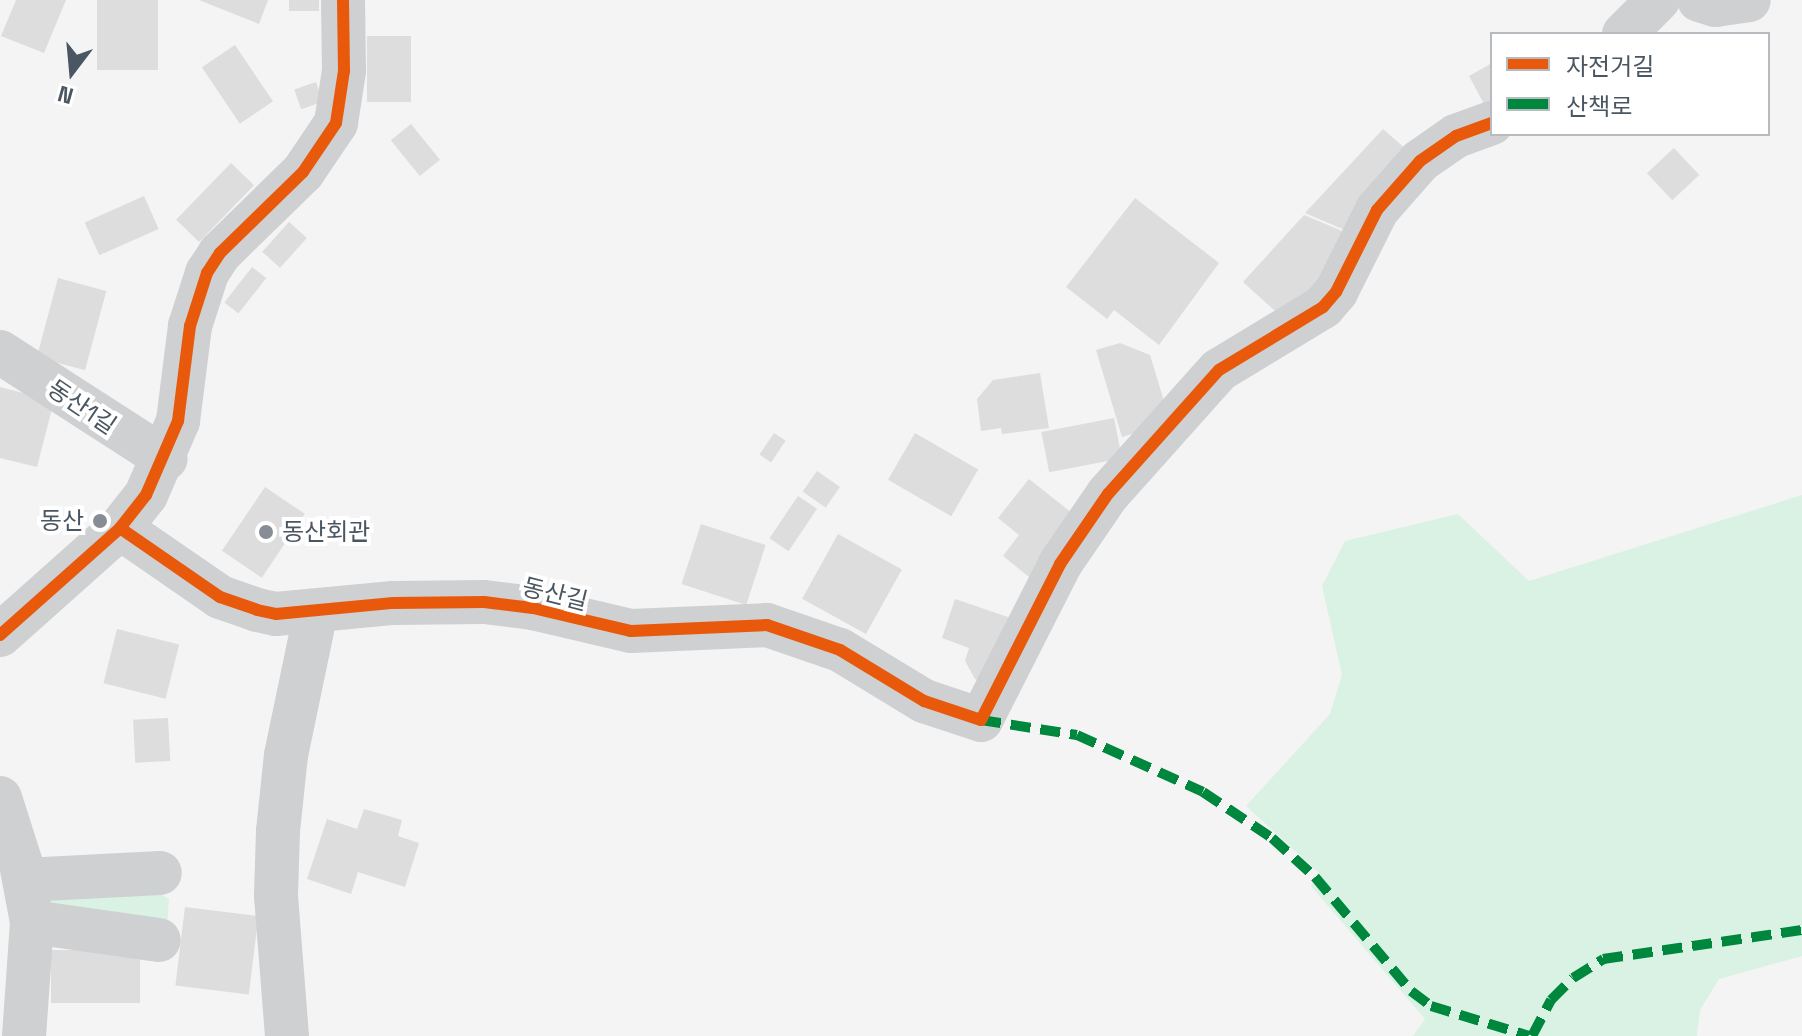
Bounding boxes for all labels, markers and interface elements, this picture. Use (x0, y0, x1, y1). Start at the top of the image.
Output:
north arrow (32, 32, 112, 112)
legend (1490, 32, 1770, 136)
text: 자전거길 (1566, 51, 1654, 82)
text: N (54, 80, 76, 111)
text: 산책로 (1566, 91, 1632, 122)
street label: 동산1길 (42, 374, 122, 440)
place label: 동산 (40, 507, 84, 535)
marker: 동산 (91, 512, 109, 530)
place label: 동산회관 (282, 518, 370, 546)
marker: 동산회관 (257, 523, 275, 541)
street label: 동산길 (519, 572, 591, 616)

